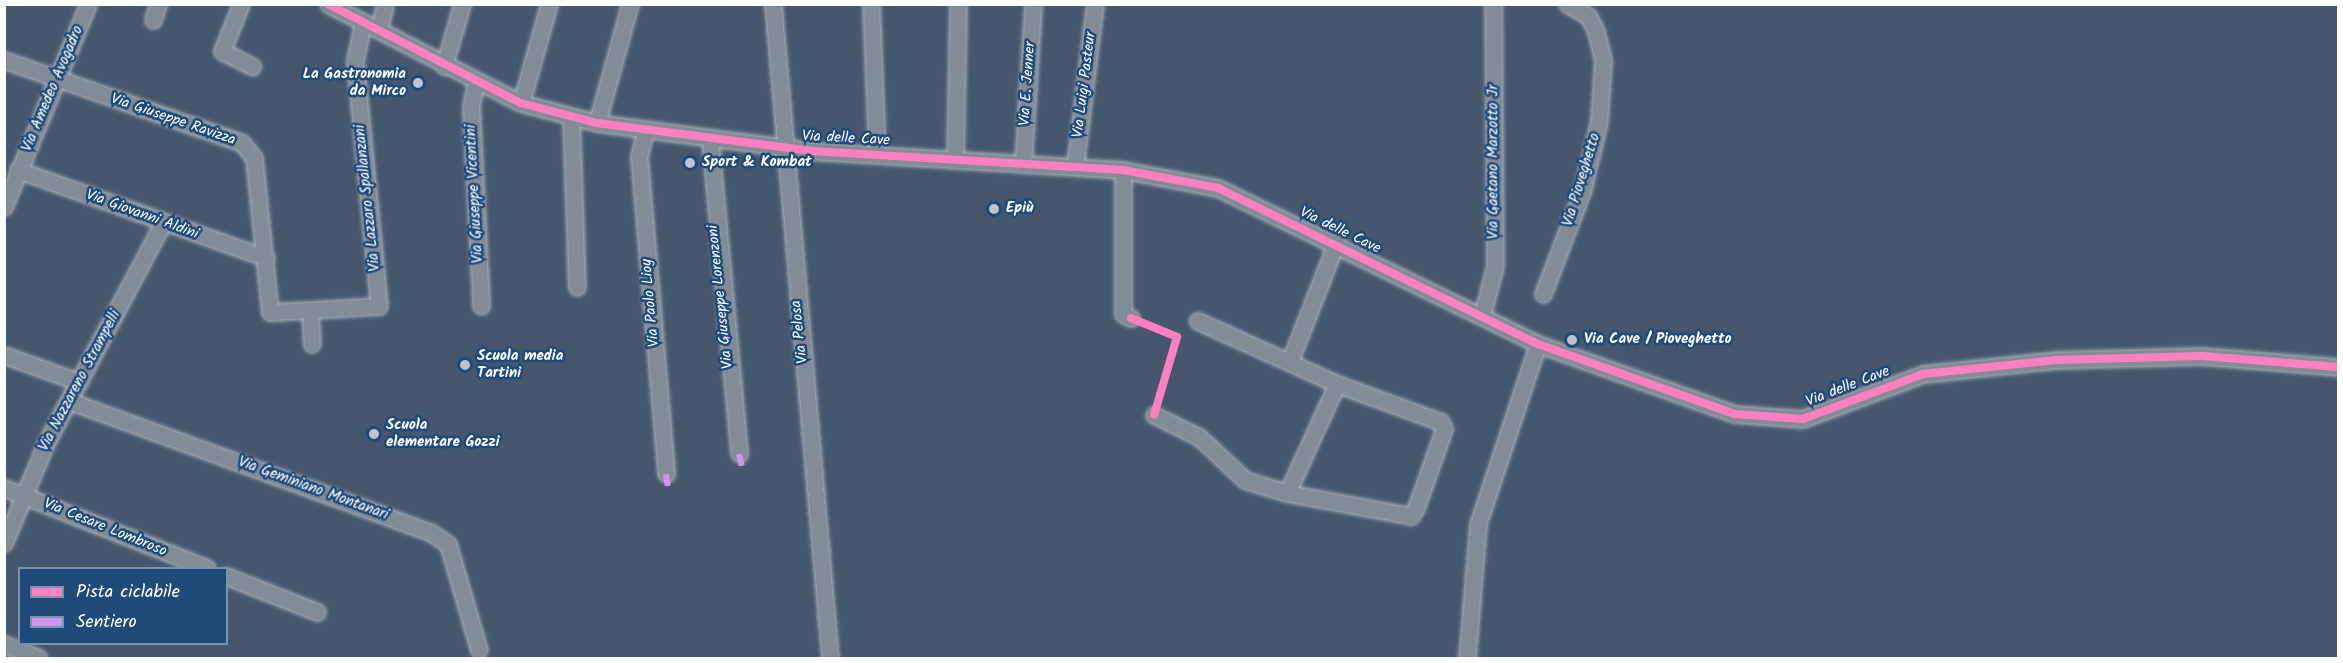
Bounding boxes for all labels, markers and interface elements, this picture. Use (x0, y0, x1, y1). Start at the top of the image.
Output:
street label: Via Amedeo Avogadro (18, 23, 88, 155)
street label: Via Luigi Pasteur (1070, 31, 1100, 139)
street label: Via E. Jenner (1016, 41, 1040, 127)
place label: La Gastronomia da Mirco (303, 65, 406, 100)
marker: La Gastronomia da Mirco (411, 76, 425, 90)
street label: Via Gaetano Marzotto Jr (1485, 85, 1503, 239)
street label: Via Giuseppe Ravizza (108, 90, 238, 150)
street label: Via Lazzaro Spallanzani (351, 124, 385, 272)
street label: Via Giuseppe Vicentini (462, 124, 488, 264)
street label: Via delle Cave (802, 128, 890, 150)
street label: Via Pioveghetto (1559, 131, 1605, 229)
place label: Sport & Kombat (702, 154, 812, 172)
marker: Sport & Kombat (683, 156, 697, 170)
street label: Via Giovanni Aldini (83, 186, 201, 244)
place label: Epiù (1006, 200, 1033, 218)
marker: Epiù (987, 202, 1001, 216)
street label: Via delle Cave (1296, 204, 1384, 258)
street label: Via Giuseppe Lorenzoni (704, 224, 738, 370)
street label: Via Paolo Lioy (638, 258, 664, 348)
street label: Via Pelosa (788, 300, 812, 364)
street label: Via Nazzareno Strampelli (35, 307, 125, 455)
place label: Via Cave / Pioveghetto (1584, 331, 1732, 349)
marker: Via Cave / Pioveghetto (1565, 333, 1579, 347)
place label: Scuola media Tartini (477, 347, 563, 382)
marker: Scuola media Tartini (458, 358, 472, 372)
street label: Via delle Cave (1804, 363, 1892, 411)
place label: Scuola elementare Gozzi (386, 416, 500, 451)
marker: Scuola elementare Gozzi (367, 427, 381, 441)
street label: Via Geminiano Montanari (235, 453, 391, 525)
street label: Via Cesare Lombroso (41, 495, 169, 561)
legend (18, 567, 228, 645)
text: Pista ciclabile (76, 578, 180, 607)
text: Sentiero (76, 608, 137, 637)

